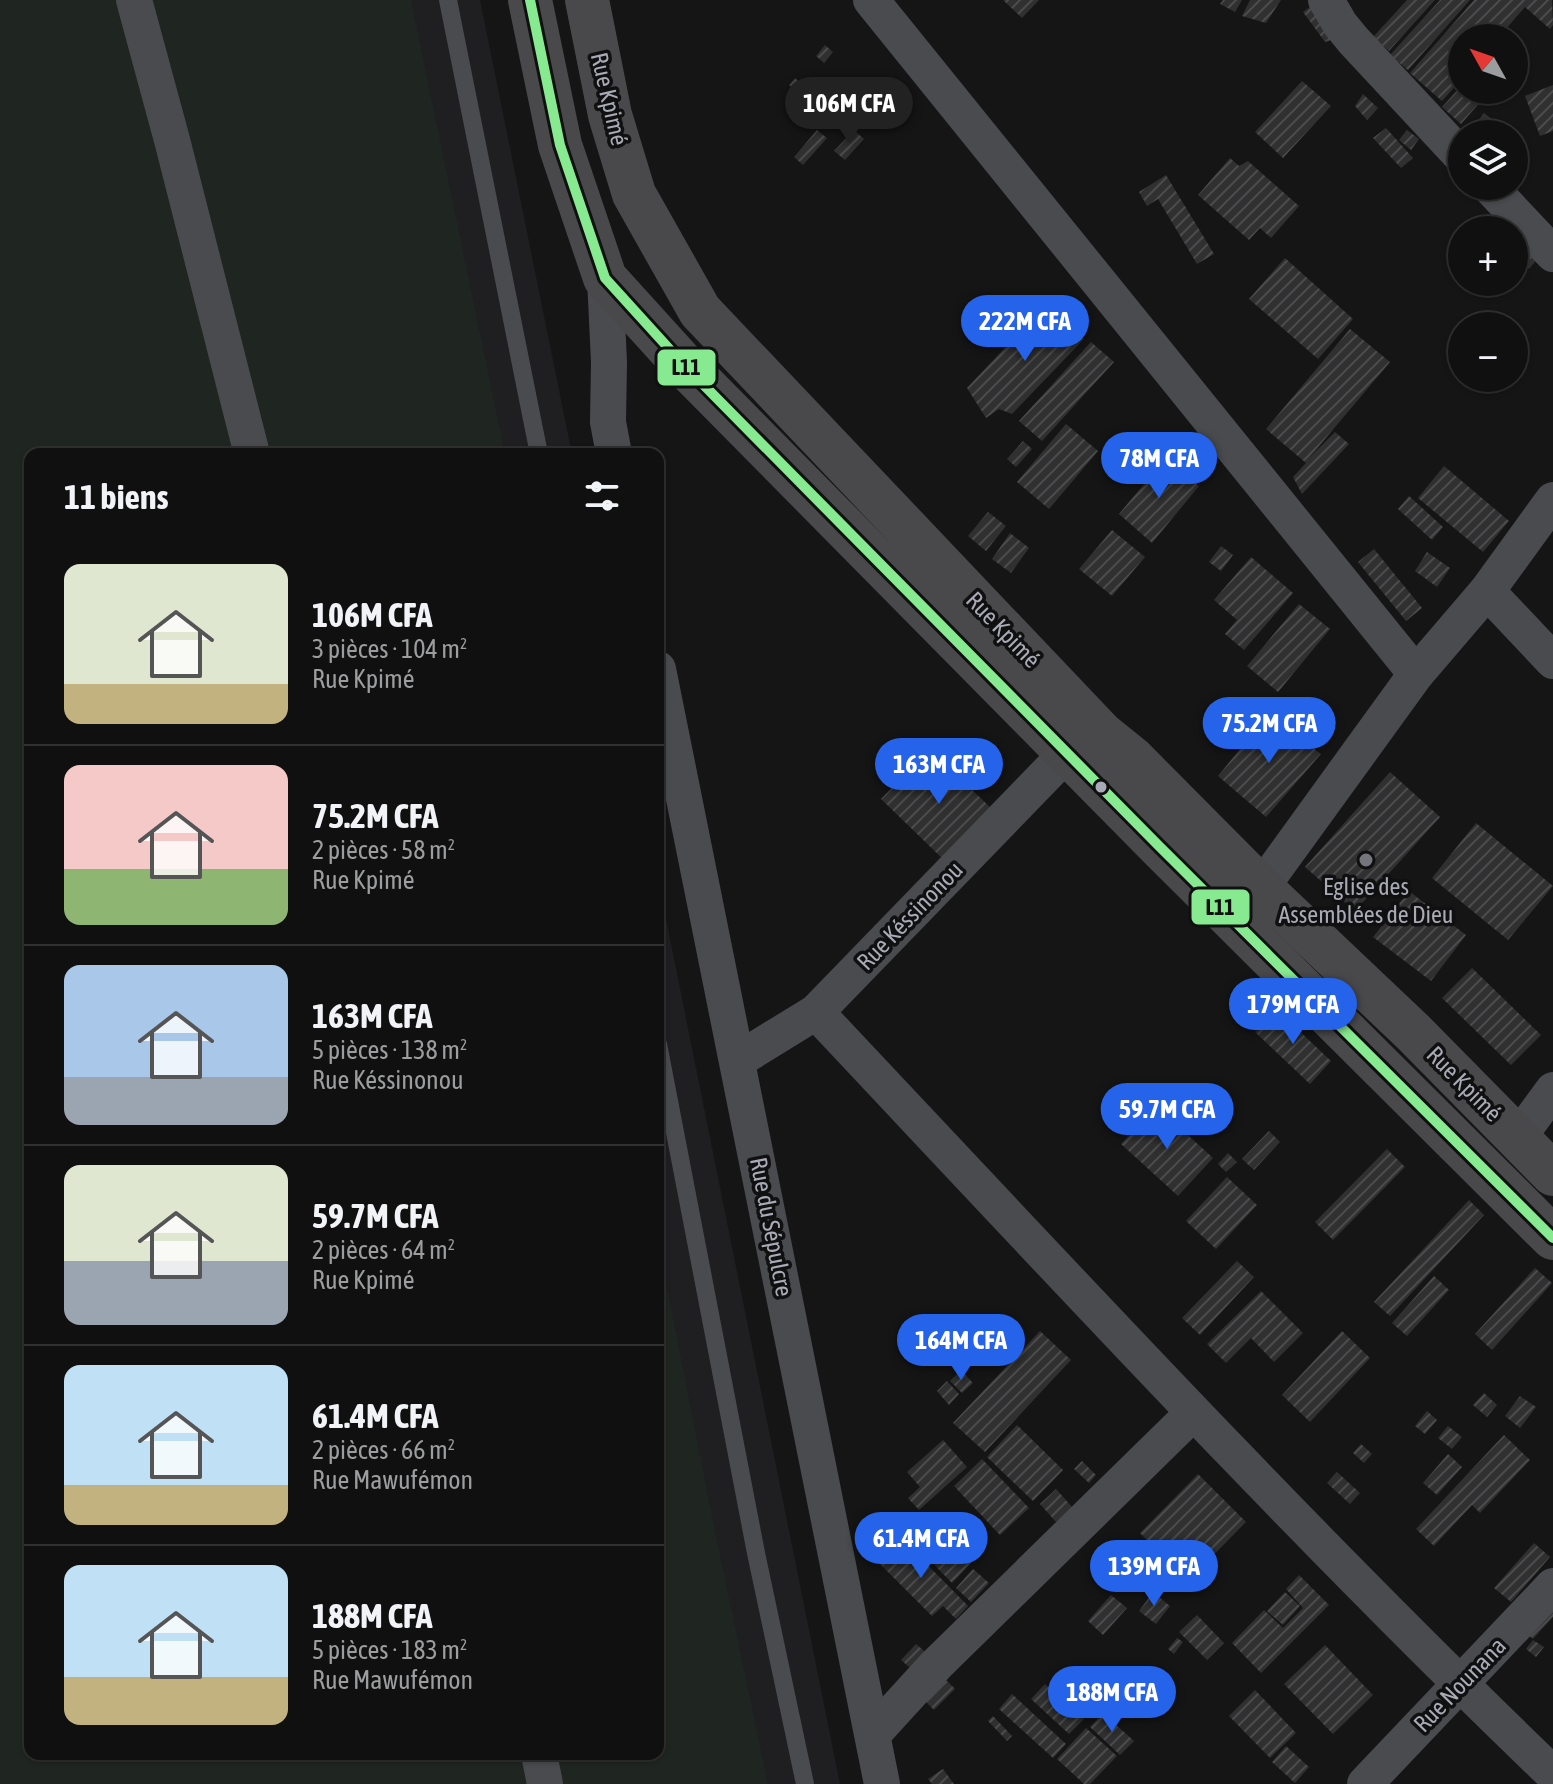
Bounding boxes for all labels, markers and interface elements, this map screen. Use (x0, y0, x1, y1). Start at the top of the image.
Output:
north arrow (1448, 24, 1528, 104)
map controls (1448, 24, 1528, 392)
street label: Rue Kpimé (586, 50, 633, 148)
pin: 106M CFA (766, 77, 932, 145)
text: 106M CFA (803, 88, 895, 118)
button: layers (1448, 120, 1528, 200)
button: + (1448, 216, 1528, 296)
pin: 222M CFA (942, 295, 1108, 363)
text: 222M CFA (979, 306, 1071, 336)
button: − (1448, 312, 1528, 392)
line badge: L11 (656, 348, 717, 387)
text: L11 (671, 354, 701, 380)
pin: 78M CFA (1085, 432, 1233, 500)
text: 78M CFA (1119, 443, 1199, 473)
icon: filters (580, 474, 624, 518)
text: 11 biens (64, 477, 168, 516)
street label: Rue Kpimé (961, 586, 1046, 673)
text: 106M CFA (312, 595, 432, 634)
icon: home (128, 596, 224, 692)
text: 3 pièces · 104 m² (312, 634, 467, 664)
text: Rue Kpimé (312, 664, 415, 694)
pin: 75.2M CFA (1177, 697, 1361, 765)
text: 75.2M CFA (1221, 708, 1317, 738)
pin: 163M CFA (856, 738, 1022, 806)
text: 163M CFA (893, 749, 985, 779)
unlabelled marker (1093, 779, 1109, 795)
text: 75.2M CFA (312, 796, 438, 835)
icon: home (128, 797, 224, 893)
text: 2 pièces · 58 m² (312, 835, 455, 865)
marker: Eglise des Assemblées de Dieu (1357, 851, 1375, 869)
street label: Rue Késsinonou (851, 856, 968, 975)
text: Rue Kpimé (312, 865, 415, 895)
place label: Eglise des Assemblées de Dieu (1279, 873, 1453, 928)
line badge: L11 (1190, 888, 1251, 926)
text: L11 (1205, 894, 1235, 920)
pin: 179M CFA (1210, 978, 1376, 1046)
text: 179M CFA (1247, 989, 1339, 1019)
text: 163M CFA (312, 996, 432, 1035)
icon: home (128, 997, 224, 1093)
text: 5 pièces · 138 m² (312, 1035, 467, 1065)
street label: Rue Kpimé (1421, 1041, 1507, 1127)
text: Rue Késsinonou (312, 1065, 464, 1095)
pin: 59.7M CFA (1075, 1083, 1259, 1151)
text: 59.7M CFA (1119, 1094, 1215, 1124)
street label: Rue du Sépulcre (745, 1155, 798, 1299)
text: 59.7M CFA (312, 1196, 438, 1235)
icon: home (128, 1197, 224, 1293)
text: 2 pièces · 64 m² (312, 1235, 455, 1265)
text: Rue Kpimé (312, 1265, 415, 1295)
pin: 164M CFA (878, 1314, 1044, 1382)
text: 164M CFA (915, 1325, 1007, 1355)
text: 61.4M CFA (312, 1396, 438, 1435)
icon: home (128, 1397, 224, 1493)
text: 2 pièces · 66 m² (312, 1435, 455, 1465)
text: Rue Mawufémon (312, 1465, 473, 1495)
pin: 61.4M CFA (829, 1512, 1013, 1580)
text: 61.4M CFA (873, 1523, 969, 1553)
pin: 139M CFA (1071, 1540, 1237, 1608)
text: 139M CFA (1108, 1551, 1200, 1581)
text: 188M CFA (312, 1596, 432, 1635)
icon: home (128, 1597, 224, 1693)
street label: Rue Nounana (1408, 1632, 1511, 1737)
text: 5 pièces · 183 m² (312, 1635, 467, 1665)
text: Rue Mawufémon (312, 1665, 473, 1695)
pin: 188M CFA (1029, 1666, 1195, 1734)
text: 188M CFA (1066, 1677, 1158, 1707)

